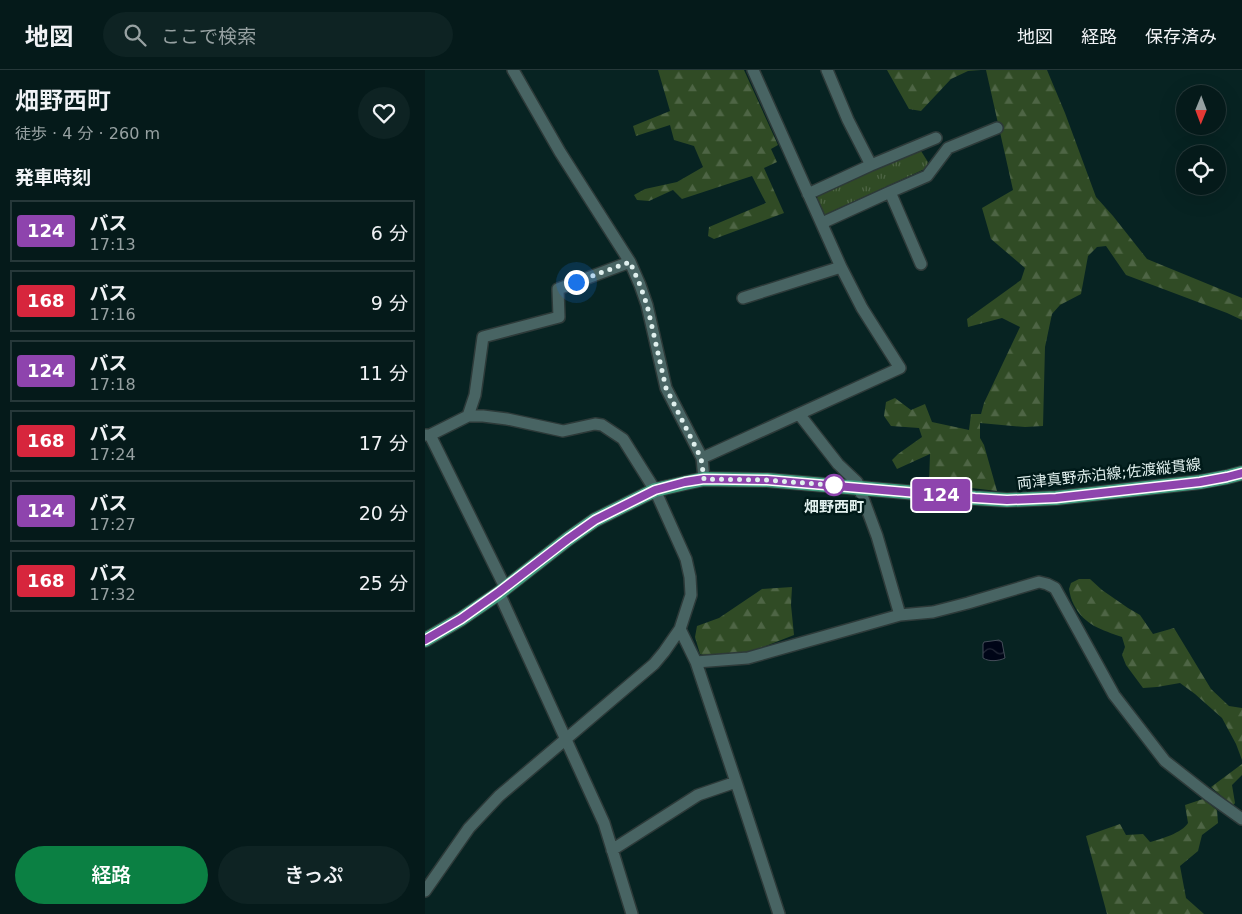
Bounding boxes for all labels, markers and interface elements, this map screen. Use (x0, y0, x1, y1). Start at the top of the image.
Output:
search box (103, 12, 453, 57)
icon: search (121, 21, 149, 49)
text: 地図 (25, 23, 73, 51)
text: ここで検索 (161, 25, 256, 47)
text: 地図 (1017, 26, 1053, 47)
text: 経路 (1081, 26, 1117, 47)
text: 保存済み (1145, 26, 1217, 47)
north arrow (1176, 85, 1226, 135)
map controls (1176, 85, 1226, 195)
text: 畑野西町 (15, 87, 111, 115)
button: heart (358, 87, 410, 139)
text: 徒歩 · 4 分 · 260 m (15, 124, 160, 143)
button: locate (1176, 145, 1226, 195)
text: 発車時刻 (15, 166, 91, 188)
text: バス (90, 212, 128, 234)
text: 124 (27, 220, 65, 241)
text: 6 分 (371, 222, 408, 244)
text: 17:13 (90, 235, 136, 254)
your location (564, 270, 589, 295)
text: バス (90, 282, 128, 304)
text: 168 (27, 290, 65, 311)
text: 9 分 (371, 292, 408, 314)
text: 17:16 (90, 305, 136, 324)
text: バス (90, 352, 128, 374)
text: 124 (27, 360, 65, 381)
text: 11 分 (359, 362, 408, 384)
text: 17:18 (90, 375, 136, 394)
text: バス (90, 422, 128, 444)
text: 168 (27, 430, 65, 451)
text: 17 分 (359, 432, 408, 454)
text: 17:24 (90, 445, 136, 464)
street label: 両津真野赤泊線;佐渡縦貫線 (1016, 455, 1202, 493)
marker: 畑野西町 (823, 474, 845, 496)
line badge: 124 (912, 479, 970, 511)
text: 124 (922, 484, 960, 505)
text: バス (90, 492, 128, 514)
place label: 畑野西町 (804, 498, 864, 516)
text: 124 (27, 500, 65, 521)
text: 20 分 (359, 502, 408, 524)
text: 17:27 (90, 515, 136, 534)
text: バス (90, 562, 128, 584)
text: 168 (27, 570, 65, 591)
text: 25 分 (359, 572, 408, 594)
text: 17:32 (90, 585, 136, 604)
button: 経路 (15, 846, 208, 904)
button: きっぷ (218, 846, 410, 904)

